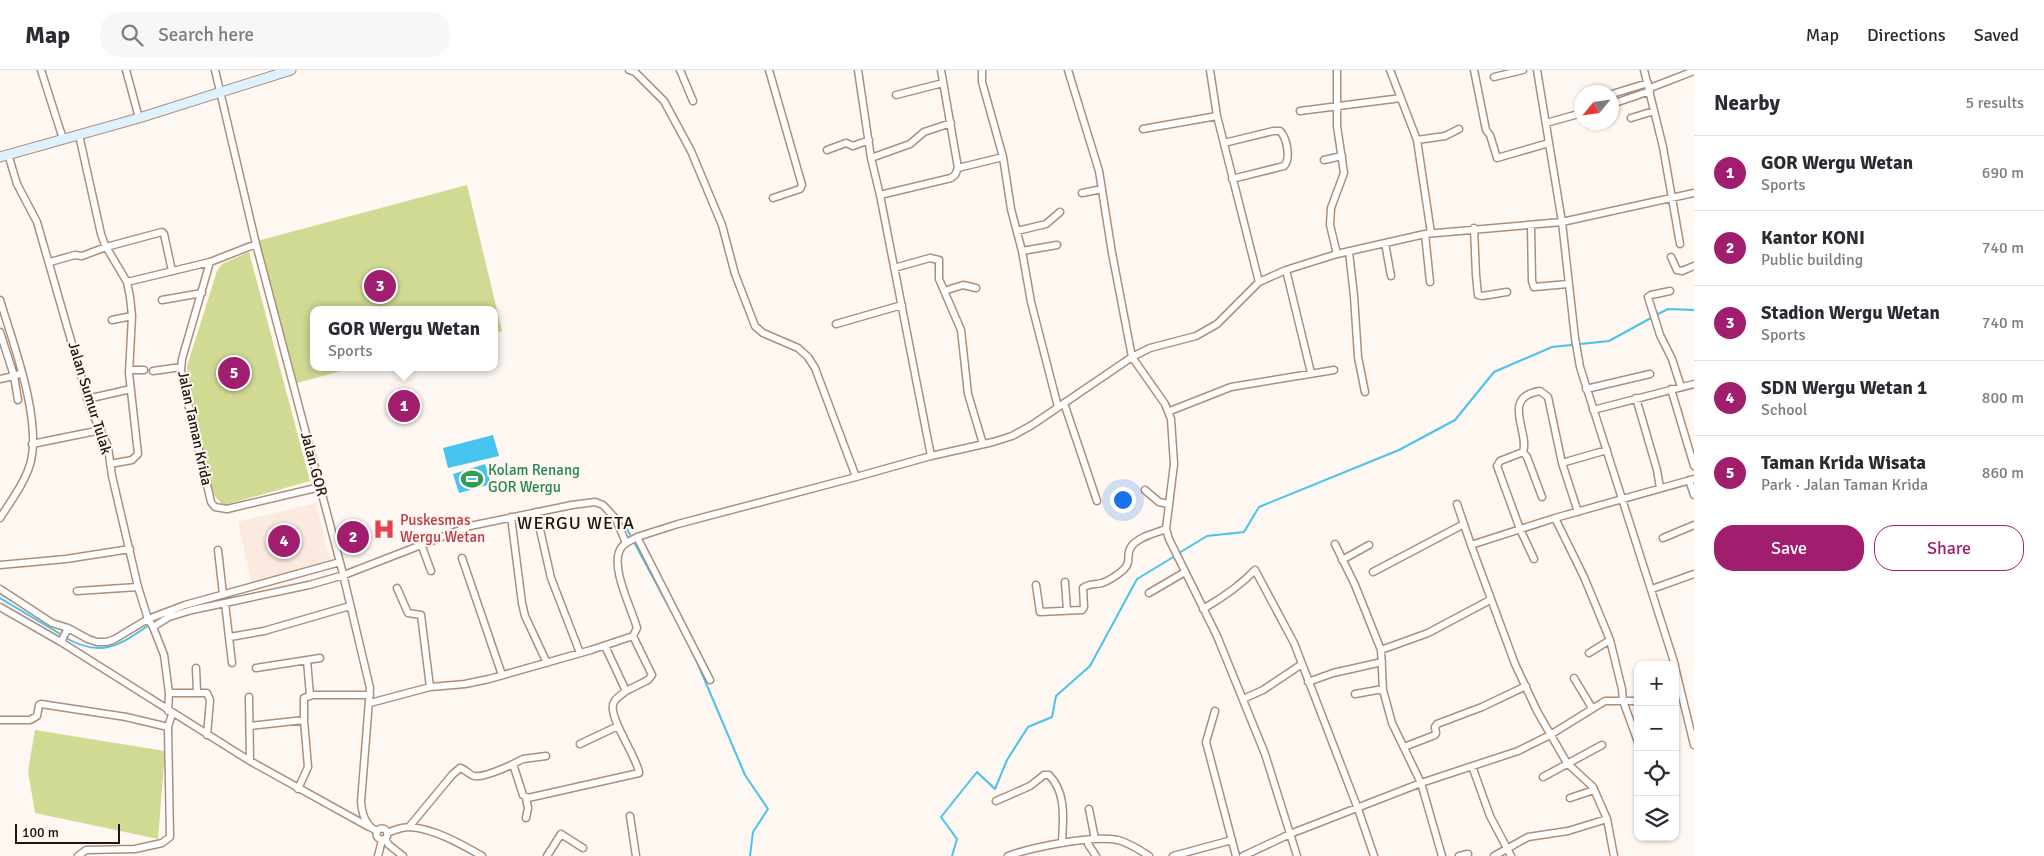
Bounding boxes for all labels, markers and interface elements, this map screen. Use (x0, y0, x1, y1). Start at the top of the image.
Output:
search box (100, 12, 450, 57)
text: Map (25, 20, 70, 50)
icon: search (118, 21, 146, 49)
text: Search here (158, 23, 254, 47)
text: Map (1806, 24, 1839, 46)
text: Directions (1867, 24, 1946, 46)
text: Saved (1974, 24, 2019, 46)
north arrow (1574, 85, 1619, 130)
text: Nearby (1714, 90, 1780, 116)
text: 5 results (1965, 93, 2024, 113)
text: GOR Wergu Wetan (1761, 151, 1913, 175)
text: 1 (1726, 163, 1734, 183)
text: 690 m (1982, 163, 2024, 183)
text: Sports (1761, 175, 1806, 195)
text: Kantor KONI (1761, 226, 1865, 250)
text: 2 (1726, 238, 1734, 258)
text: 740 m (1982, 238, 2024, 258)
text: Public building (1761, 250, 1863, 270)
pin: 3 (364, 267, 396, 305)
text: Stadion Wergu Wetan (1761, 301, 1940, 325)
popup (310, 306, 498, 371)
text: 3 (1726, 313, 1734, 333)
text: 740 m (1982, 313, 2024, 333)
text: GOR Wergu Wetan (328, 317, 480, 341)
text: Sports (1761, 325, 1806, 345)
street label: Jalan Sumur Tulak (64, 339, 116, 457)
text: Sports (328, 341, 372, 361)
pin: 5 (218, 354, 250, 392)
street label: Jalan Taman Krida (174, 369, 216, 487)
text: SDN Wergu Wetan 1 (1761, 376, 1927, 400)
pin: 1 (388, 387, 420, 425)
text: 4 (1726, 388, 1734, 408)
text: 800 m (1982, 388, 2024, 408)
text: School (1761, 400, 1807, 420)
street label: Jalan GOR (297, 430, 331, 498)
text: Taman Krida Wisata (1761, 451, 1926, 475)
place label: Kolam Renang GOR Wergu (488, 461, 580, 496)
text: 5 (1726, 463, 1734, 483)
text: 860 m (1982, 463, 2024, 483)
sports icon: Kolam Renang GOR Wergu (459, 466, 485, 492)
text: Park · Jalan Taman Krida (1761, 475, 1928, 495)
your location (1110, 487, 1136, 513)
place label: Puskesmas Wergu Wetan (400, 511, 485, 546)
district label: WERGU WETA (517, 512, 635, 534)
hospital icon: Puskesmas Wergu Wetan (371, 516, 397, 542)
pin: 2 (337, 518, 369, 556)
pin: 4 (268, 522, 300, 560)
button: Save (1714, 525, 1864, 571)
button: Share (1874, 525, 2024, 571)
map controls (1634, 661, 1679, 841)
button: + (1634, 661, 1679, 706)
button: − (1634, 706, 1679, 751)
button: locate (1634, 751, 1679, 796)
button: layers (1634, 796, 1679, 841)
scale bar (15, 821, 120, 844)
text: 100 m (22, 824, 59, 841)

